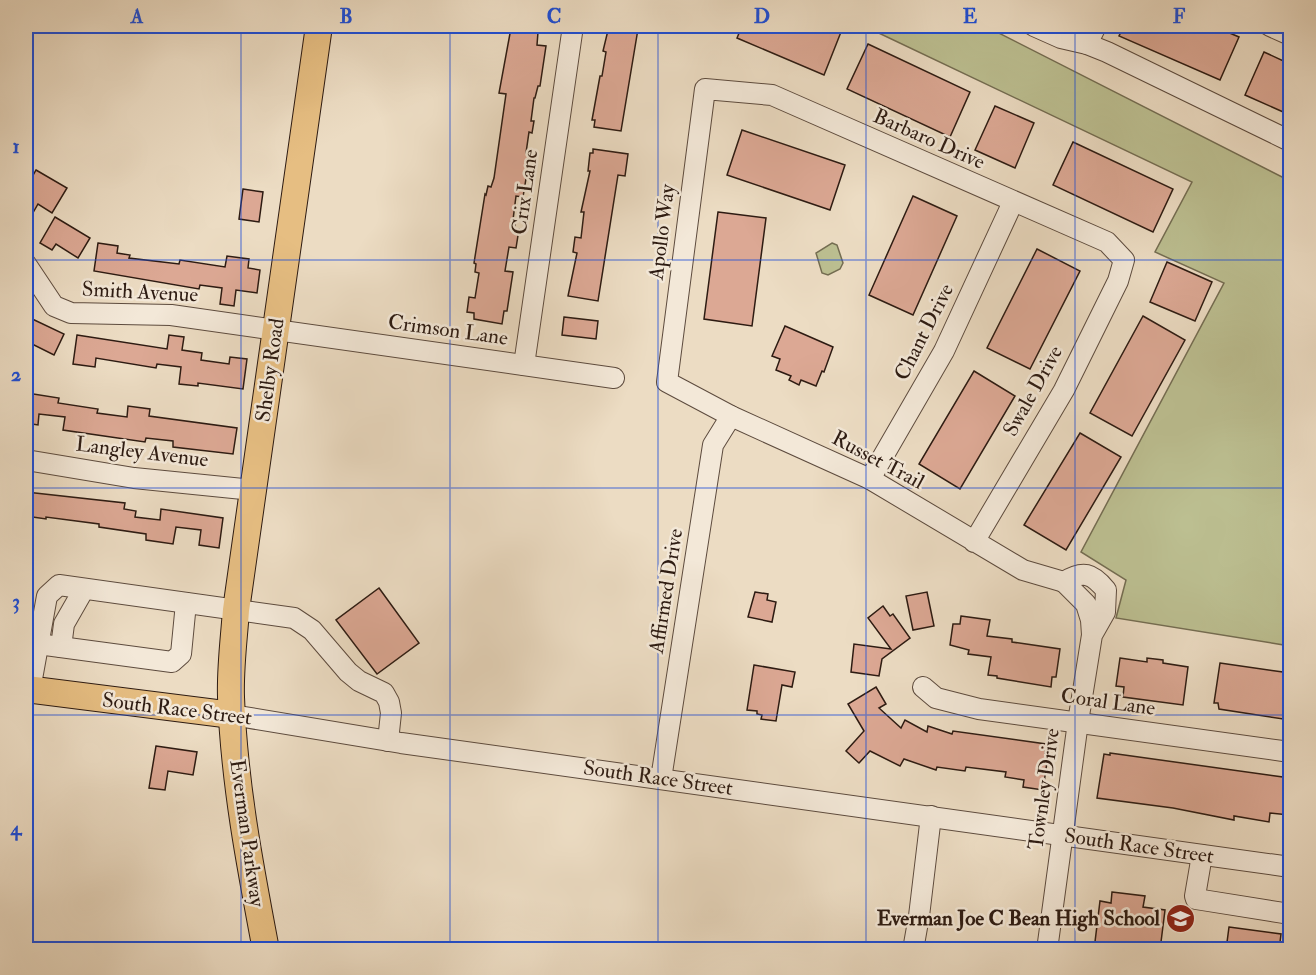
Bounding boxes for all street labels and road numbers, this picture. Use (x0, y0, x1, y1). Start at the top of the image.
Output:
street label: Barbaro Drive (869, 102, 989, 176)
street label: Crix Lane (506, 147, 544, 236)
street label: Apollo Way (643, 182, 681, 282)
street label: Smith Avenue (81, 275, 199, 309)
street label: Chant Drive (888, 279, 960, 385)
street label: Crimson Lane (386, 308, 510, 352)
street label: Shelby Road (249, 316, 291, 424)
street label: Swale Drive (997, 341, 1069, 441)
street label: Russet Trail (827, 424, 929, 496)
street label: Langley Avenue (74, 430, 210, 474)
street label: Affirmed Drive (643, 526, 689, 656)
street label: Coral Lane (1059, 682, 1157, 722)
street label: South Race Street (101, 686, 254, 732)
street label: Townley Drive (1022, 726, 1066, 852)
street label: South Race Street (581, 754, 735, 802)
street label: Everman Parkway (223, 757, 271, 909)
street label: South Race Street (1062, 822, 1216, 870)

